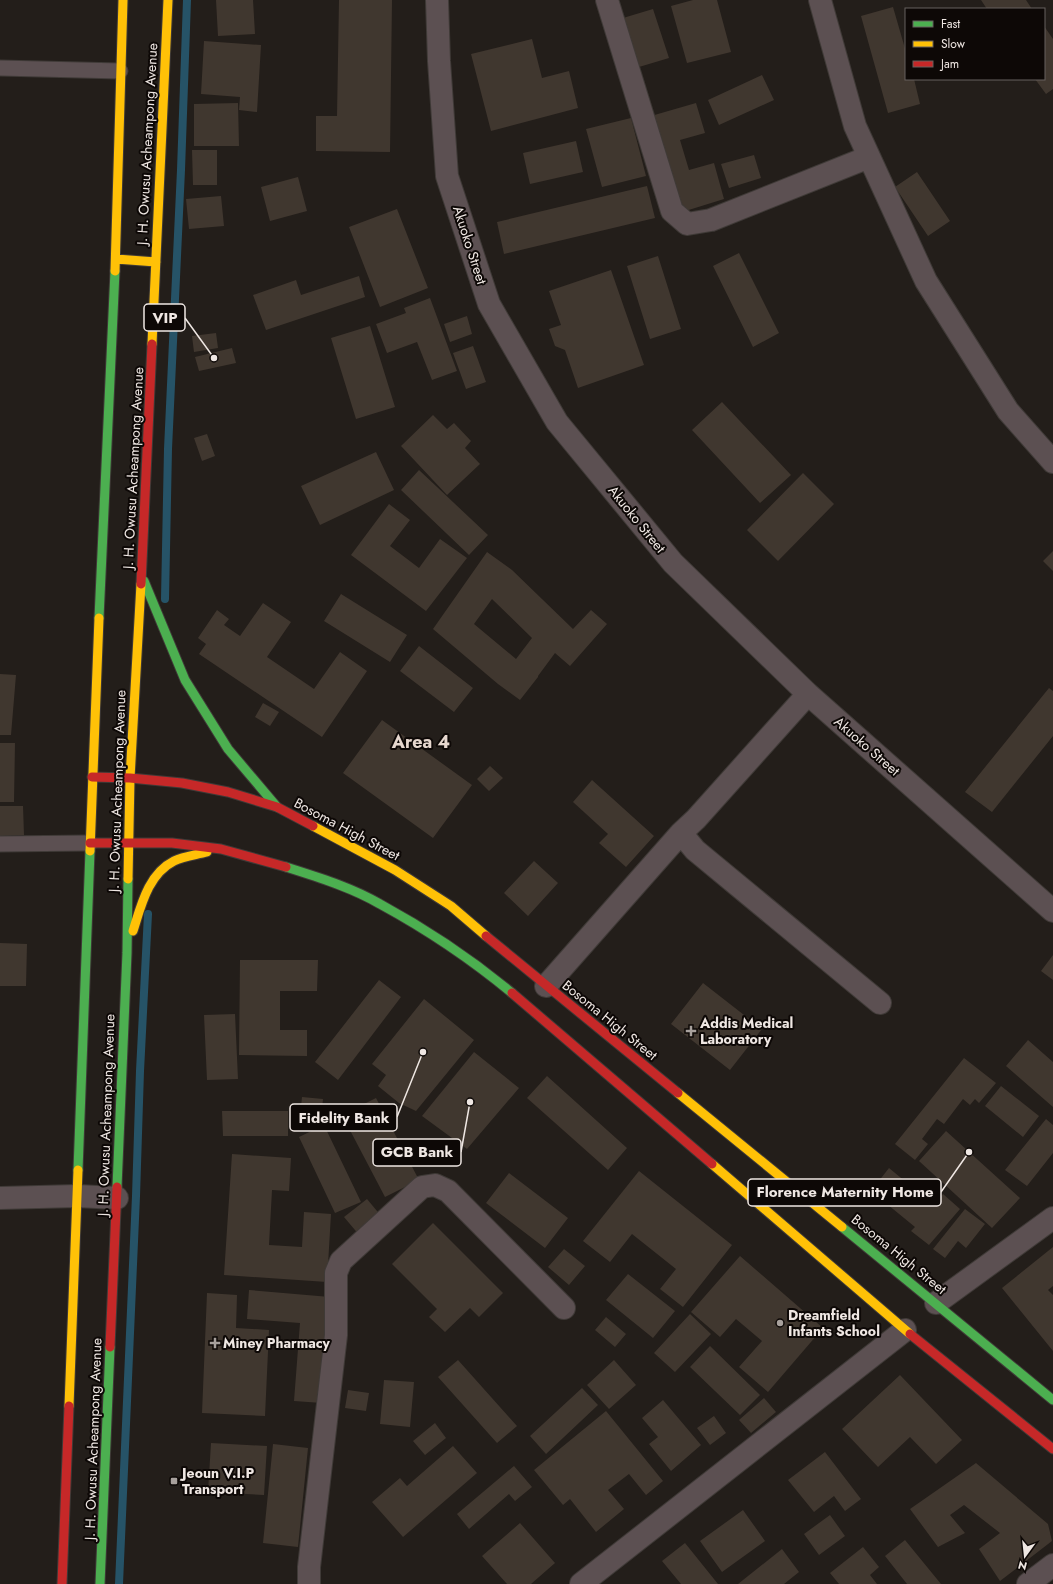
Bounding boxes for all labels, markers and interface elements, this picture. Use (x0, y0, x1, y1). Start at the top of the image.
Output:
legend (905, 8, 1045, 80)
text: Fast (941, 15, 960, 33)
text: Slow (941, 35, 966, 53)
street label: J. H. Owusu Acheampong Avenue (132, 42, 162, 248)
text: Jam (939, 55, 959, 73)
street label: Akuoko Street (448, 203, 492, 287)
callout: VIP (144, 304, 185, 331)
text: VIP (151, 307, 178, 329)
street label: J. H. Owusu Acheampong Avenue (118, 366, 148, 572)
street label: Akuoko Street (604, 481, 671, 557)
street label: J. H. Owusu Acheampong Avenue (103, 690, 131, 894)
street label: Akuoko Street (830, 712, 905, 781)
district label: Area 4 (391, 729, 450, 755)
street label: Bosoma High Street (291, 793, 404, 866)
street label: Bosoma High Street (558, 975, 662, 1065)
place label: Addis Medical Laboratory (699, 1013, 793, 1049)
street label: J. H. Owusu Acheampong Avenue (92, 1014, 120, 1218)
marker: Addis Medical Laboratory (685, 1025, 697, 1037)
callout: Fidelity Bank (290, 1104, 397, 1131)
text: Fidelity Bank (299, 1107, 390, 1129)
callout: GCB Bank (373, 1139, 461, 1166)
text: GCB Bank (381, 1141, 454, 1163)
callout: Florence Maternity Home (748, 1179, 941, 1206)
text: Florence Maternity Home (756, 1181, 934, 1203)
street label: Bosoma High Street (847, 1209, 951, 1299)
place label: Dreamfield Infants School (788, 1305, 880, 1341)
marker: Dreamfield Infants School (775, 1318, 785, 1328)
place label: Miney Pharmacy (223, 1333, 331, 1353)
street label: J. H. Owusu Acheampong Avenue (79, 1338, 107, 1542)
marker: Miney Pharmacy (210, 1338, 220, 1348)
place label: Jeoun V.I.P Transport (179, 1463, 255, 1499)
marker: Jeoun V.I.P Transport (169, 1476, 179, 1486)
north arrow (1005, 1536, 1045, 1576)
text: N (1016, 1557, 1029, 1575)

